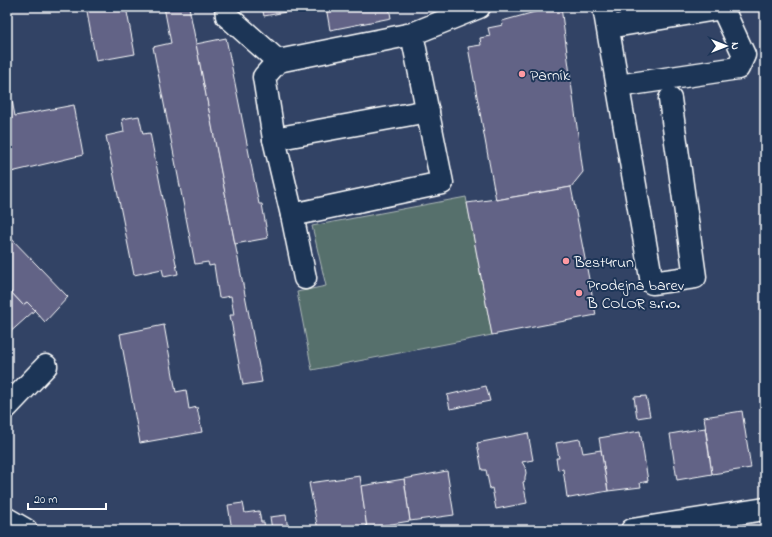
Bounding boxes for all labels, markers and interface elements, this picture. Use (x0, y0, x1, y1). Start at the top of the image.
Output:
north arrow (706, 26, 746, 66)
text: N (727, 42, 743, 50)
place label: Parník (530, 64, 571, 88)
marker: Parník (517, 69, 527, 79)
place label: Best4run (573, 251, 634, 275)
marker: Best4run (561, 256, 571, 266)
place label: Prodejna barev B COLOR s.r.o. (586, 274, 685, 316)
marker: Prodejna barev B COLOR s.r.o. (574, 288, 584, 298)
scale bar (28, 485, 106, 511)
text: 20 m (34, 491, 57, 509)

